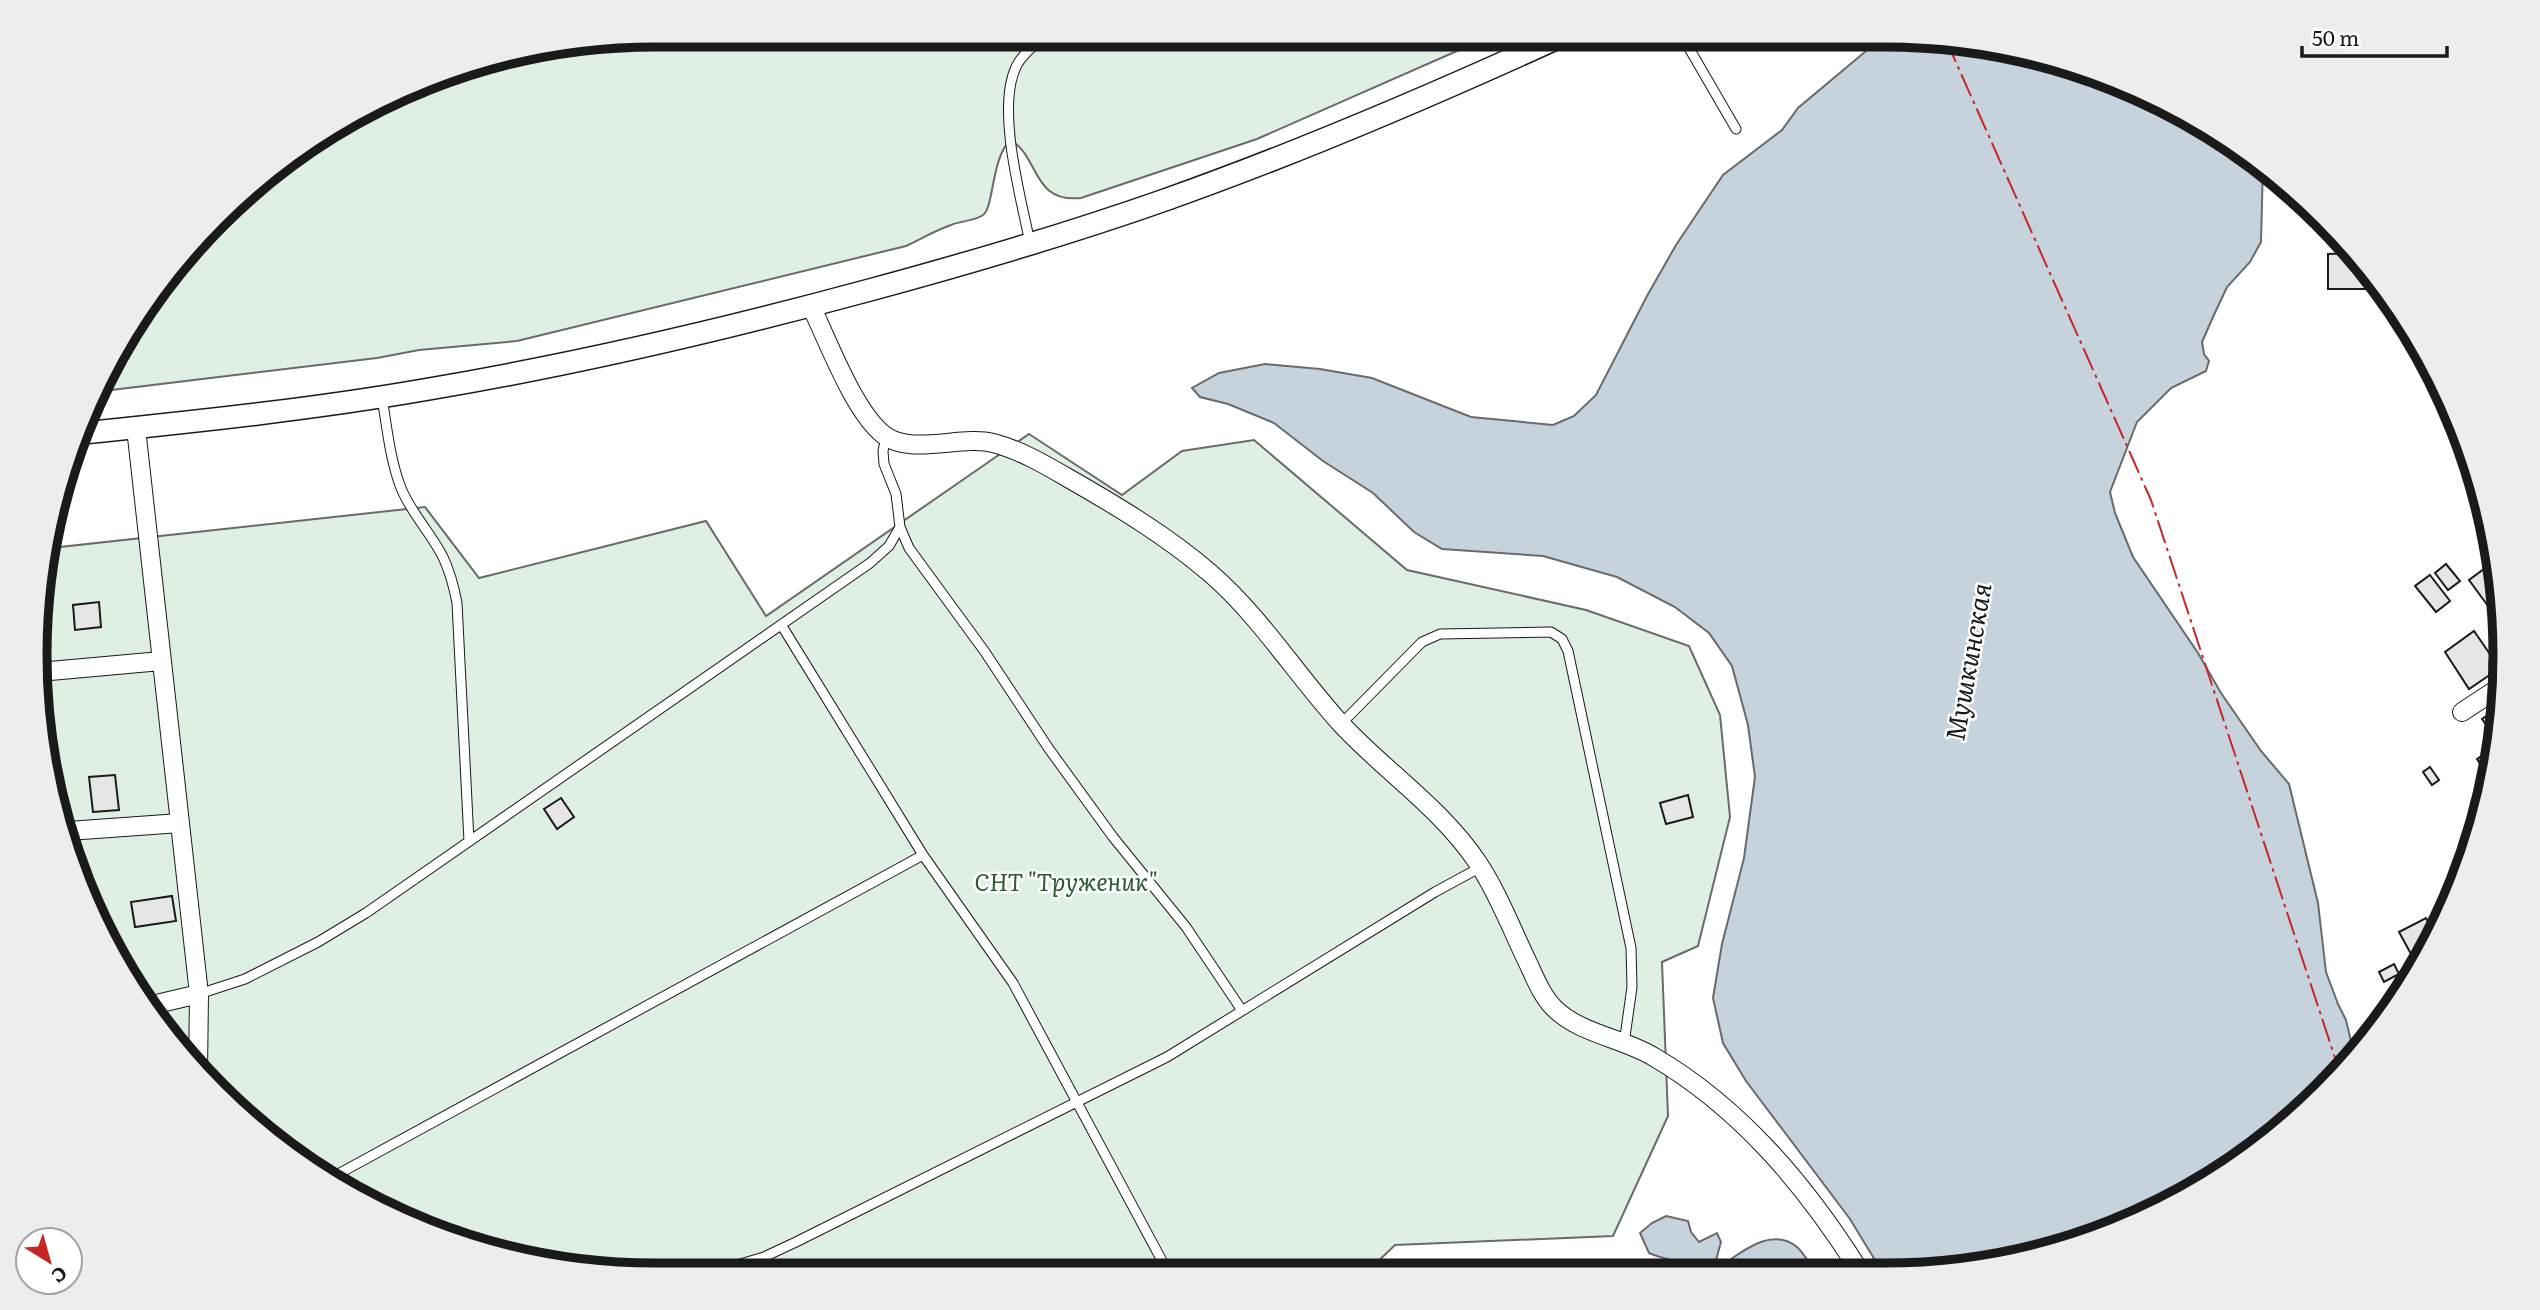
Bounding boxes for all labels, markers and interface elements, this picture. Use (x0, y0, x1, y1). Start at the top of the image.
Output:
scale bar (2302, 14, 2447, 58)
text: 50 m (2312, 21, 2359, 52)
water label: Мушкинская (1933, 579, 2000, 743)
park label: СНТ "Труженик" (974, 863, 1158, 898)
north arrow (14, 1226, 84, 1296)
text: С (46, 1260, 74, 1291)

